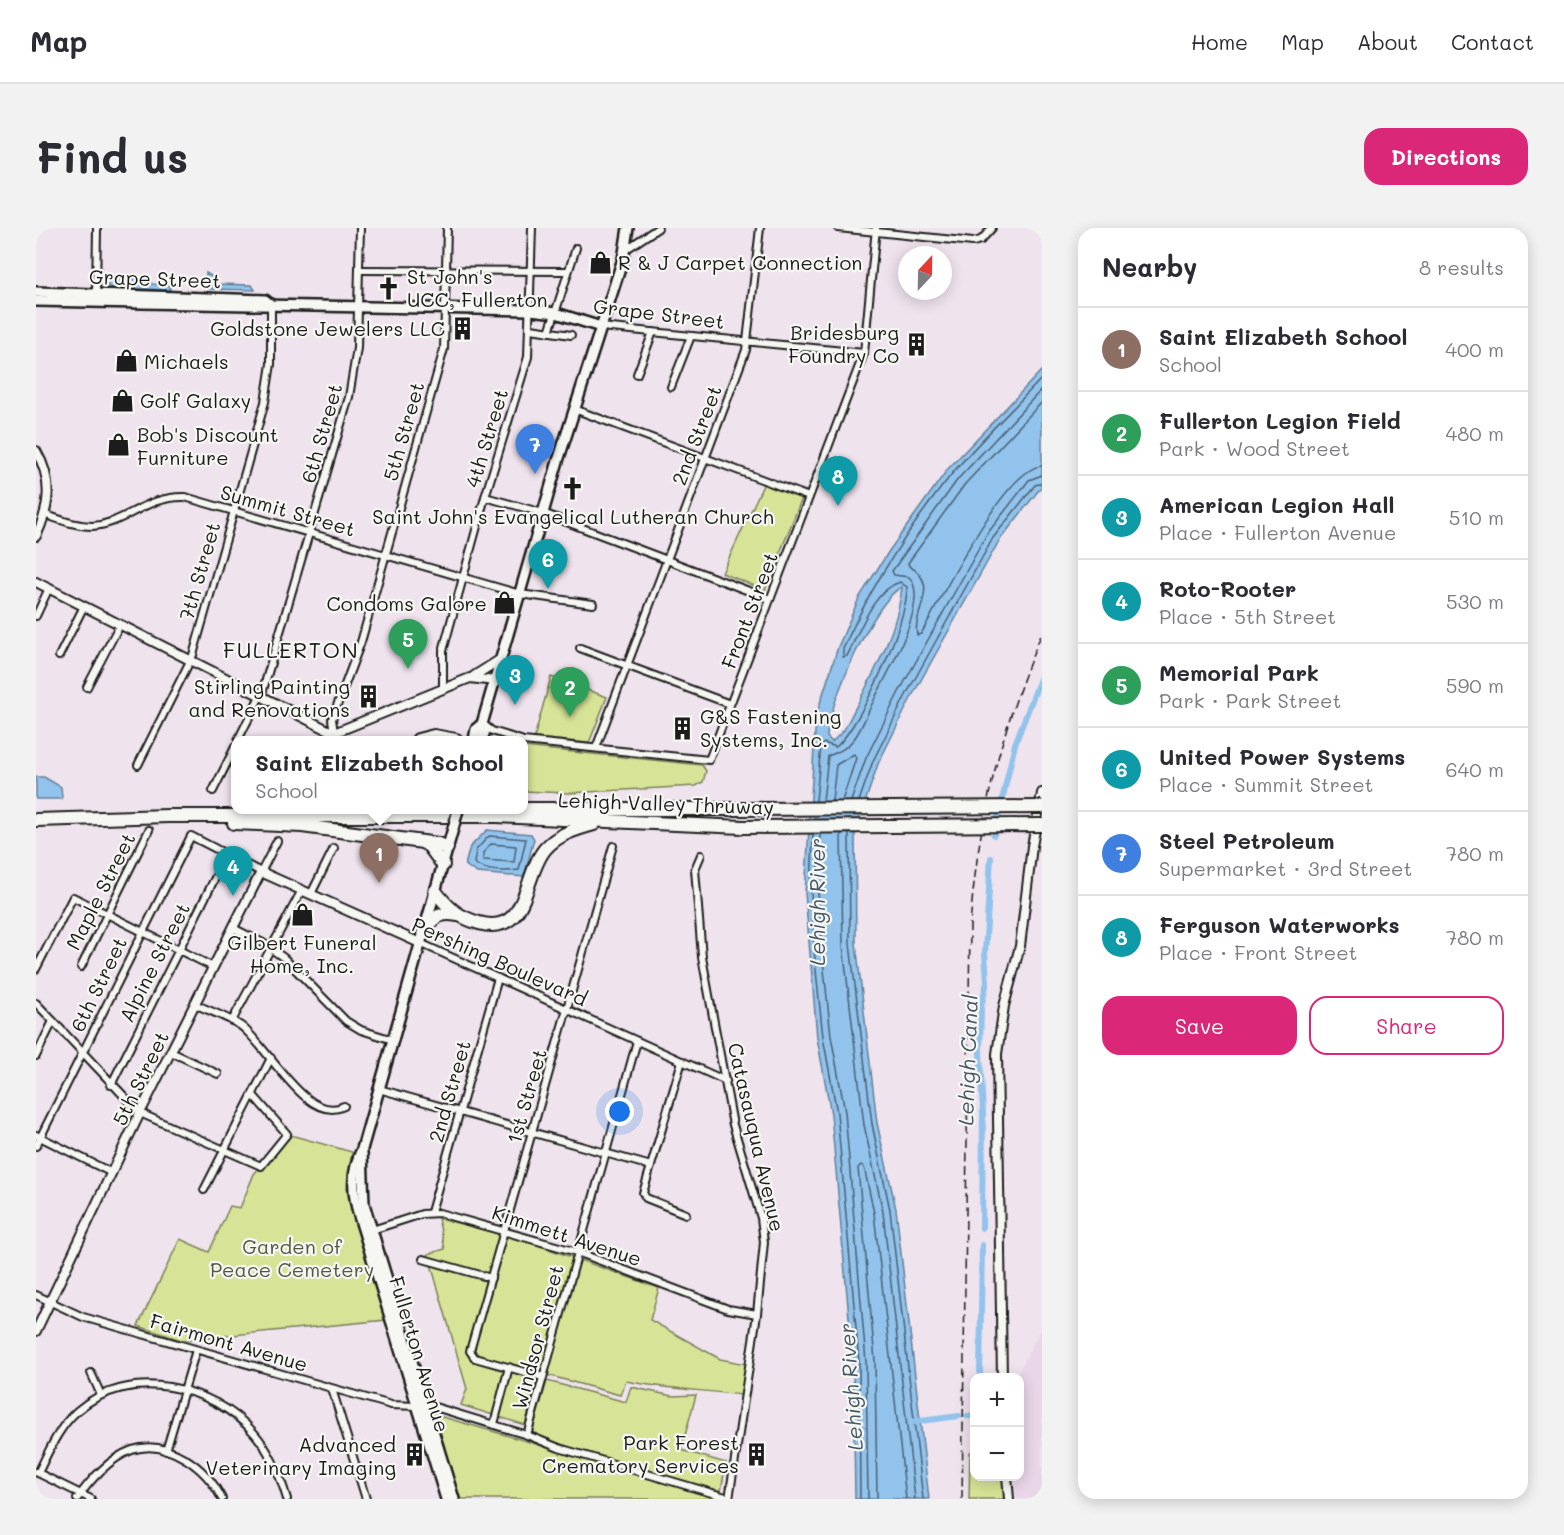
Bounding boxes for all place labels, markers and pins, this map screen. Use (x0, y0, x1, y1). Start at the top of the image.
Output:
shop icon: R & J Carpet Connection (587, 249, 613, 275)
place label: R & J Carpet Connection (618, 249, 862, 275)
place label: St John's UCC, Fullerton (407, 263, 548, 312)
church icon: St John's UCC, Fullerton (376, 275, 402, 301)
place label: Goldstone Jewelers LLC (210, 315, 445, 341)
building icon: Goldstone Jewelers LLC (450, 315, 476, 341)
place label: Bridesburg Foundry Co (788, 319, 899, 368)
building icon: Bridesburg Foundry Co (904, 331, 930, 357)
shop icon: Michaels (113, 348, 139, 374)
place label: Michaels (144, 348, 229, 374)
shop icon: Golf Galaxy (109, 387, 135, 413)
place label: Golf Galaxy (140, 387, 251, 413)
place label: Bob's Discount Furniture (137, 421, 279, 470)
pin: 7 (516, 424, 554, 474)
shop icon: Bob's Discount Furniture (106, 432, 132, 458)
pin: 8 (818, 456, 858, 506)
church icon: Saint John's Evangelical Lutheran Church (560, 475, 586, 501)
place label: Saint John's Evangelical Lutheran Church (372, 503, 774, 529)
pin: 6 (528, 540, 568, 589)
place label: Condoms Galore (327, 590, 487, 616)
shop icon: Condoms Galore (492, 590, 518, 616)
pin: 5 (388, 620, 428, 669)
pin: 3 (496, 656, 534, 705)
pin: 2 (550, 668, 590, 717)
place label: Stirling Painting and Renovations (189, 673, 350, 722)
building icon: Stirling Painting and Renovations (355, 684, 381, 710)
place label: G&S Fastening Systems, Inc. (700, 703, 841, 752)
building icon: G&S Fastening Systems, Inc. (669, 715, 695, 741)
pin: 1 (360, 834, 398, 883)
pin: 4 (214, 846, 252, 896)
shop icon: Gilbert Funeral Home, Inc. (289, 902, 315, 928)
place label: Gilbert Funeral Home, Inc. (227, 929, 377, 978)
place label: Park Forest Crematory Services (542, 1429, 739, 1478)
place label: Advanced Veterinary Imaging (205, 1431, 396, 1480)
building icon: Park Forest Crematory Services (744, 1441, 770, 1467)
building icon: Advanced Veterinary Imaging (401, 1442, 427, 1468)

